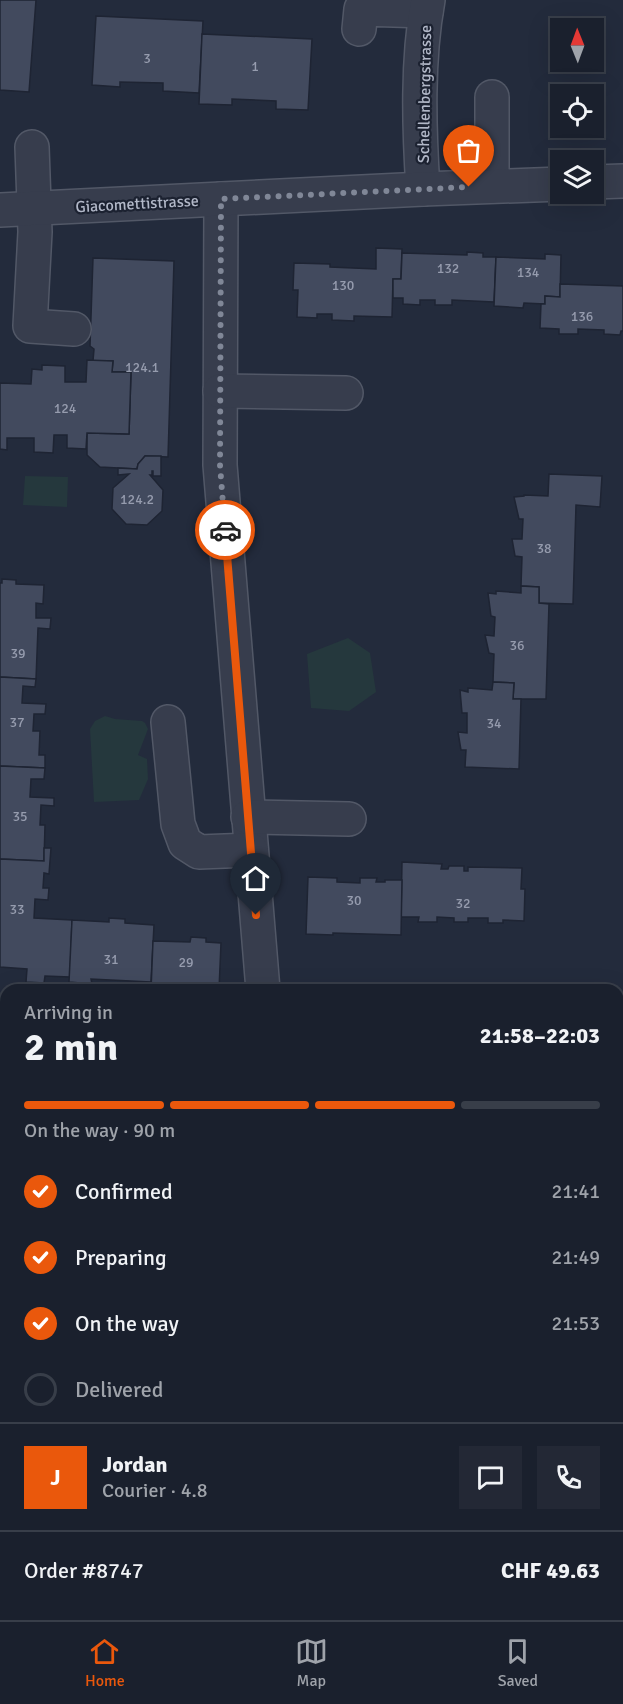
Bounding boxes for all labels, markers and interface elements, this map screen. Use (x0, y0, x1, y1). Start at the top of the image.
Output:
north arrow (550, 18, 604, 72)
map controls (550, 18, 604, 204)
street label: Schellenbergstrasse (414, 25, 436, 163)
house number: 3 (143, 50, 151, 67)
house number: 1 (251, 58, 259, 75)
button: locate (550, 84, 604, 138)
pin (443, 125, 494, 187)
icon: bag (452, 134, 485, 167)
button: layers (550, 150, 604, 204)
street label: Giacomettistrasse (75, 191, 199, 217)
house number: 132 (437, 260, 459, 277)
house number: 134 (517, 264, 540, 281)
house number: 130 (332, 277, 354, 294)
house number: 136 (571, 308, 593, 325)
house number: 124.1 (125, 359, 159, 376)
house number: 124 (54, 400, 77, 417)
house number: 124.2 (120, 491, 154, 508)
courier (195, 500, 255, 560)
icon: car (209, 514, 242, 547)
house number: 38 (536, 540, 552, 557)
house number: 36 (509, 637, 525, 654)
house number: 39 (10, 645, 26, 662)
house number: 37 (9, 714, 25, 731)
house number: 34 (486, 715, 502, 732)
house number: 35 (12, 808, 28, 825)
pin (230, 853, 281, 915)
icon: home (239, 862, 272, 895)
house number: 30 (346, 892, 362, 909)
house number: 32 (455, 895, 471, 912)
house number: 33 (9, 901, 25, 918)
house number: 31 (103, 951, 119, 968)
house number: 29 (178, 954, 194, 971)
text: Arriving in (24, 1000, 113, 1025)
text: 21:58–22:03 (480, 1022, 600, 1049)
text: 2 min (24, 1023, 118, 1071)
text: On the way · 90 m (24, 1118, 175, 1143)
icon: check (24, 1175, 57, 1208)
text: Confirmed (75, 1178, 173, 1205)
text: 21:41 (551, 1179, 600, 1204)
icon: check (24, 1241, 57, 1274)
text: Preparing (75, 1244, 167, 1271)
text: 21:49 (551, 1245, 600, 1270)
icon: check (24, 1307, 57, 1340)
text: On the way (75, 1310, 179, 1337)
text: 21:53 (551, 1311, 600, 1336)
text: Delivered (75, 1376, 163, 1403)
button: chat (459, 1446, 522, 1509)
button: phone (537, 1446, 600, 1509)
text: Jordan (102, 1451, 168, 1478)
text: J (50, 1464, 61, 1491)
text: Courier · 4.8 (102, 1478, 208, 1503)
text: Order #8747 (24, 1557, 144, 1584)
text: CHF 49.63 (501, 1557, 600, 1584)
tab: Home (85, 1635, 125, 1691)
tab: Map (295, 1635, 328, 1691)
tab: Saved (498, 1635, 538, 1691)

